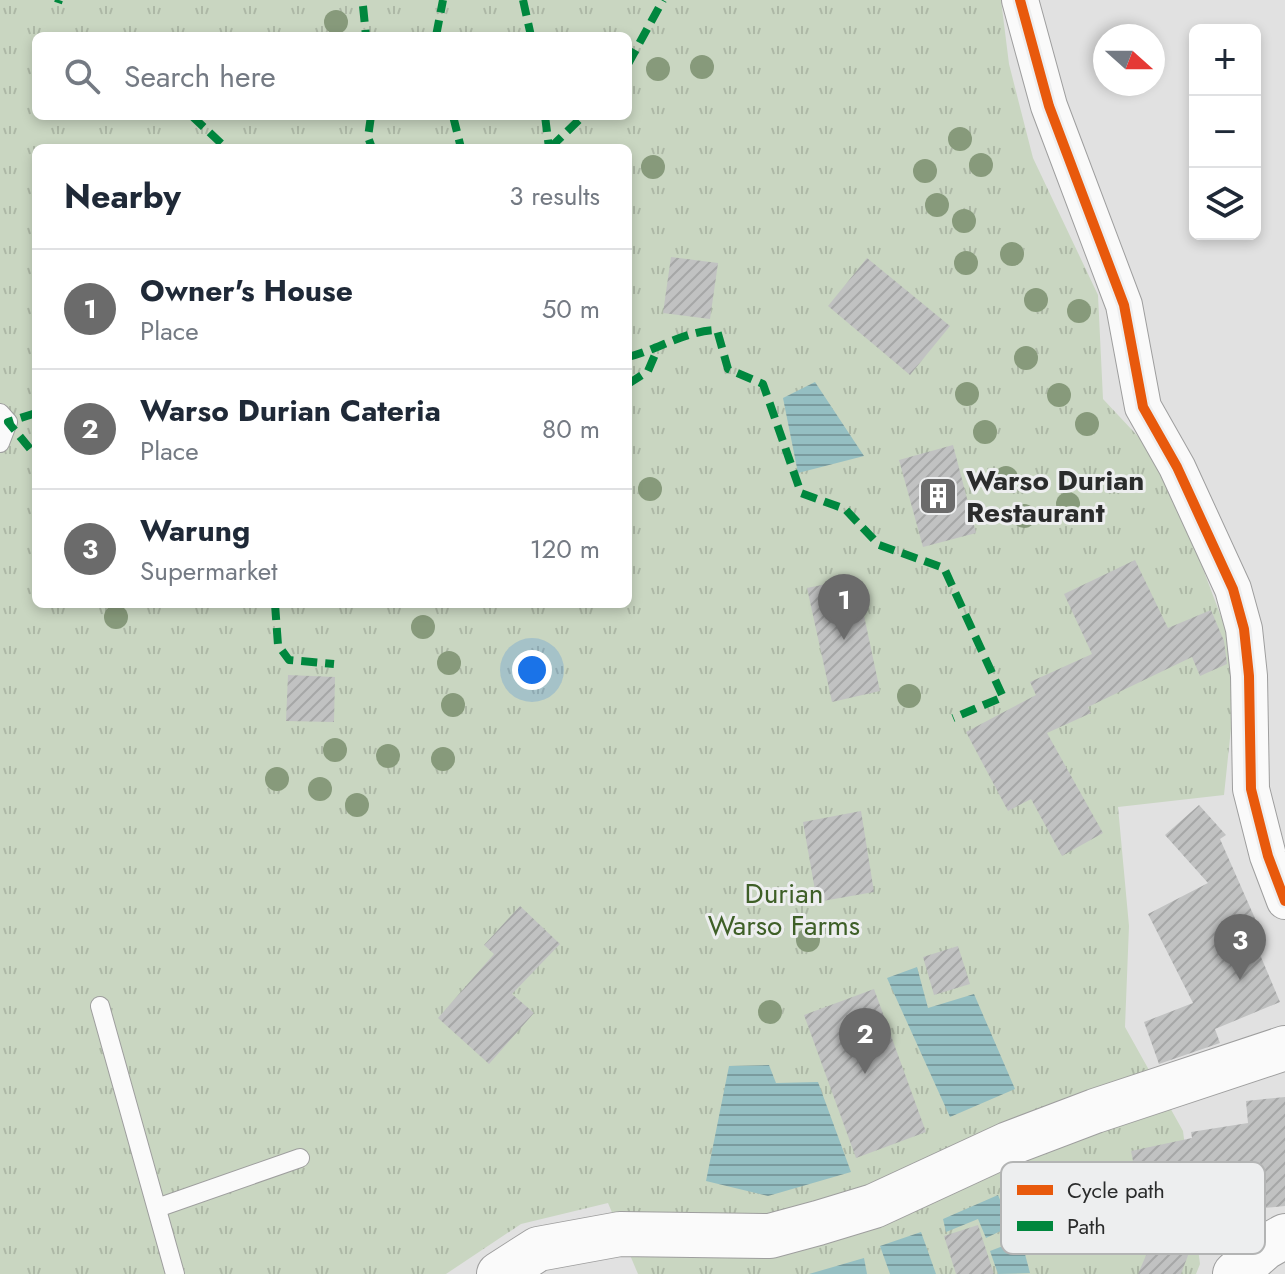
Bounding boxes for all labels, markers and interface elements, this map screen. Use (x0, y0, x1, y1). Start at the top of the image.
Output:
north arrow (1093, 24, 1165, 96)
map controls (1189, 24, 1261, 240)
button: + (1189, 24, 1261, 96)
search box (32, 32, 632, 120)
icon: search (60, 54, 104, 98)
text: Search here (124, 55, 276, 98)
button: − (1189, 96, 1261, 168)
button: layers (1189, 168, 1261, 240)
text: Nearby (64, 172, 181, 221)
text: 3 results (509, 177, 600, 215)
text: Owner's House (140, 269, 353, 312)
text: 1 (83, 290, 97, 328)
text: 50 m (542, 290, 600, 328)
text: Place (140, 312, 199, 350)
text: Warso Durian Cateria (140, 389, 441, 432)
text: 2 (81, 410, 99, 448)
text: 80 m (542, 410, 600, 448)
text: Place (140, 432, 199, 470)
place label: Warso Durian Restaurant (966, 460, 1144, 533)
building icon: Warso Durian Restaurant (917, 475, 959, 517)
text: Warung (140, 509, 250, 552)
text: 3 (82, 530, 98, 568)
text: 120 m (530, 530, 600, 568)
text: Supermarket (140, 552, 277, 590)
pin: 1 (818, 574, 870, 640)
your location (512, 650, 552, 690)
park label: Durian Warso Farms (708, 873, 860, 946)
pin: 3 (1214, 914, 1266, 980)
pin: 2 (839, 1008, 891, 1074)
legend (1001, 1162, 1265, 1254)
text: Cycle path (1067, 1174, 1165, 1206)
text: Path (1067, 1210, 1106, 1242)

